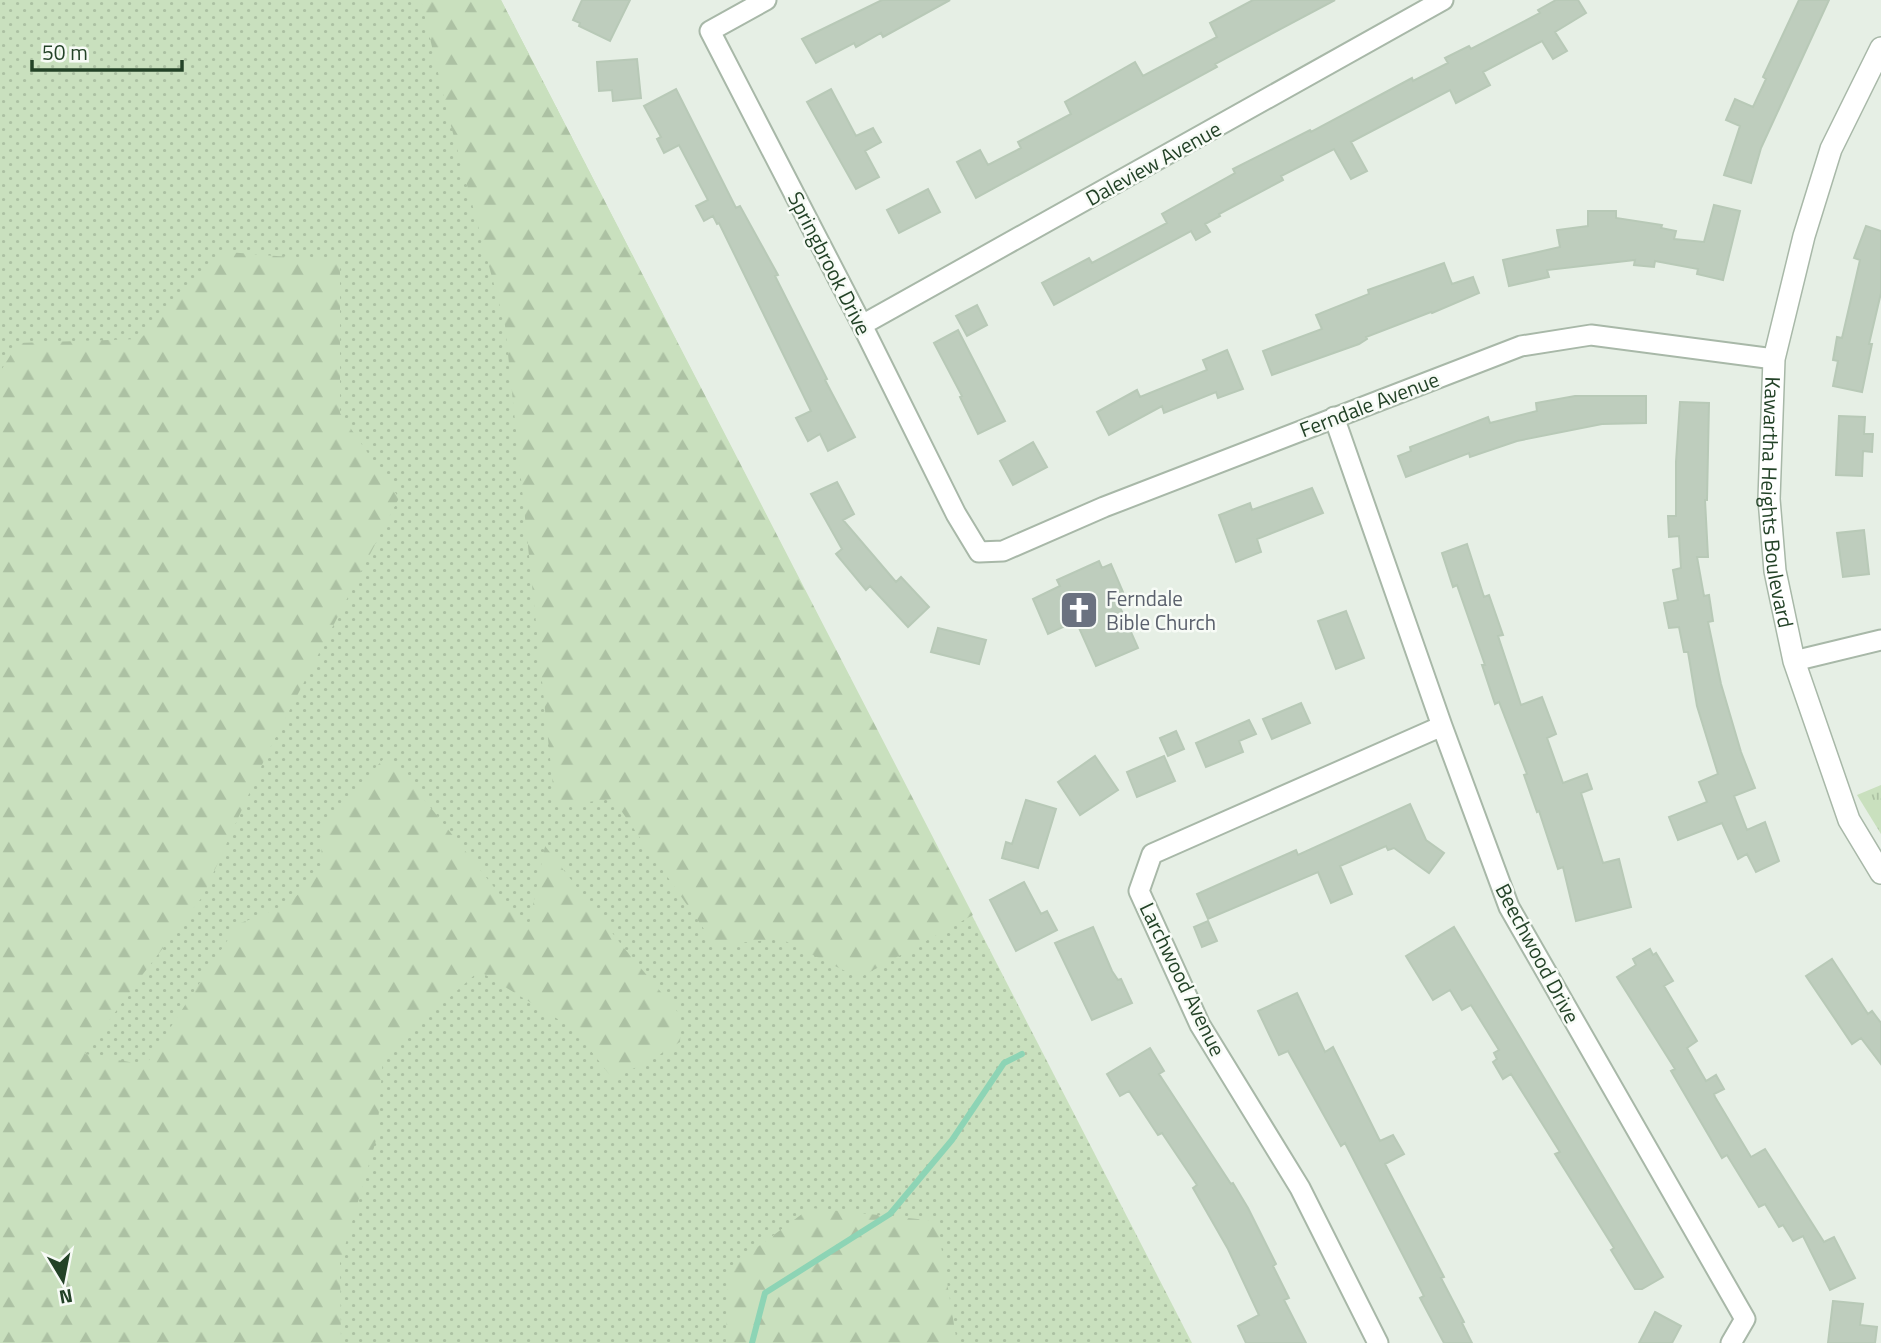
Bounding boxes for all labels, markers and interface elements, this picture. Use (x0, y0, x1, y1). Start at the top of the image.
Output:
scale bar (32, 28, 182, 72)
text: 50 m (42, 36, 88, 68)
street label: Daleview Avenue (1079, 112, 1227, 214)
street label: Springbrook Drive (780, 186, 880, 340)
street label: Ferndale Avenue (1295, 363, 1443, 445)
street label: Kawartha Heights Boulevard (1753, 376, 1802, 630)
place label: Ferndale Bible Church (1106, 582, 1216, 638)
church icon: Ferndale Bible Church (1058, 589, 1100, 631)
street label: Beechwood Drive (1488, 877, 1588, 1029)
street label: Larchwood Avenue (1132, 897, 1234, 1061)
north arrow (28, 1245, 98, 1315)
text: N (57, 1282, 75, 1313)

